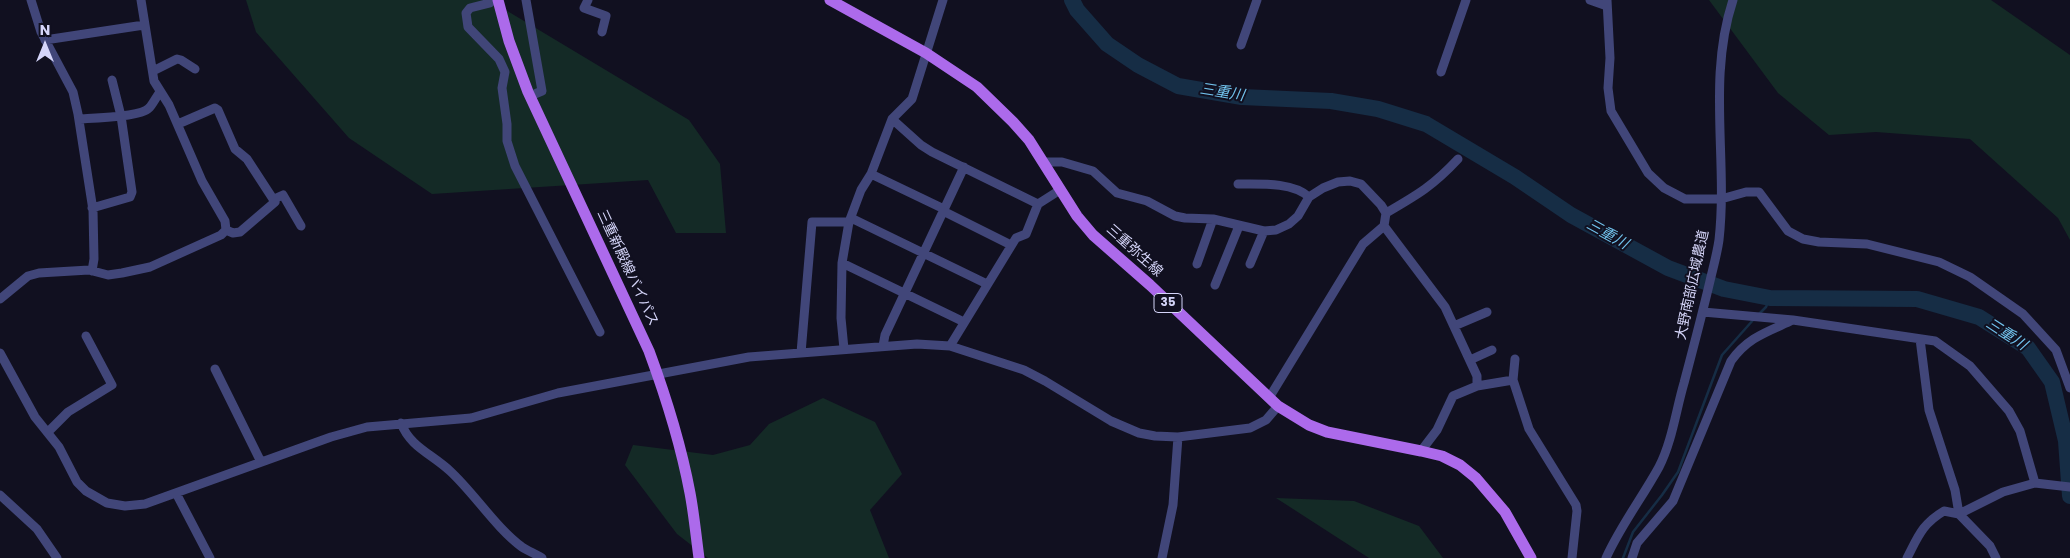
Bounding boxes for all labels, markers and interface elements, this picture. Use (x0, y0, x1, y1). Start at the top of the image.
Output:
north arrow (20, 20, 70, 70)
text: N (40, 20, 50, 40)
water label: 三重川 (1198, 81, 1246, 105)
street label: 三重新殿線バイパス (593, 207, 661, 329)
water label: 三重川 (1583, 216, 1631, 254)
street label: 三重弥生線 (1102, 221, 1166, 281)
street label: 大野南部広域農道 (1673, 228, 1713, 342)
road number: 35 (1154, 294, 1182, 312)
water label: 三重川 (1982, 315, 2030, 355)

